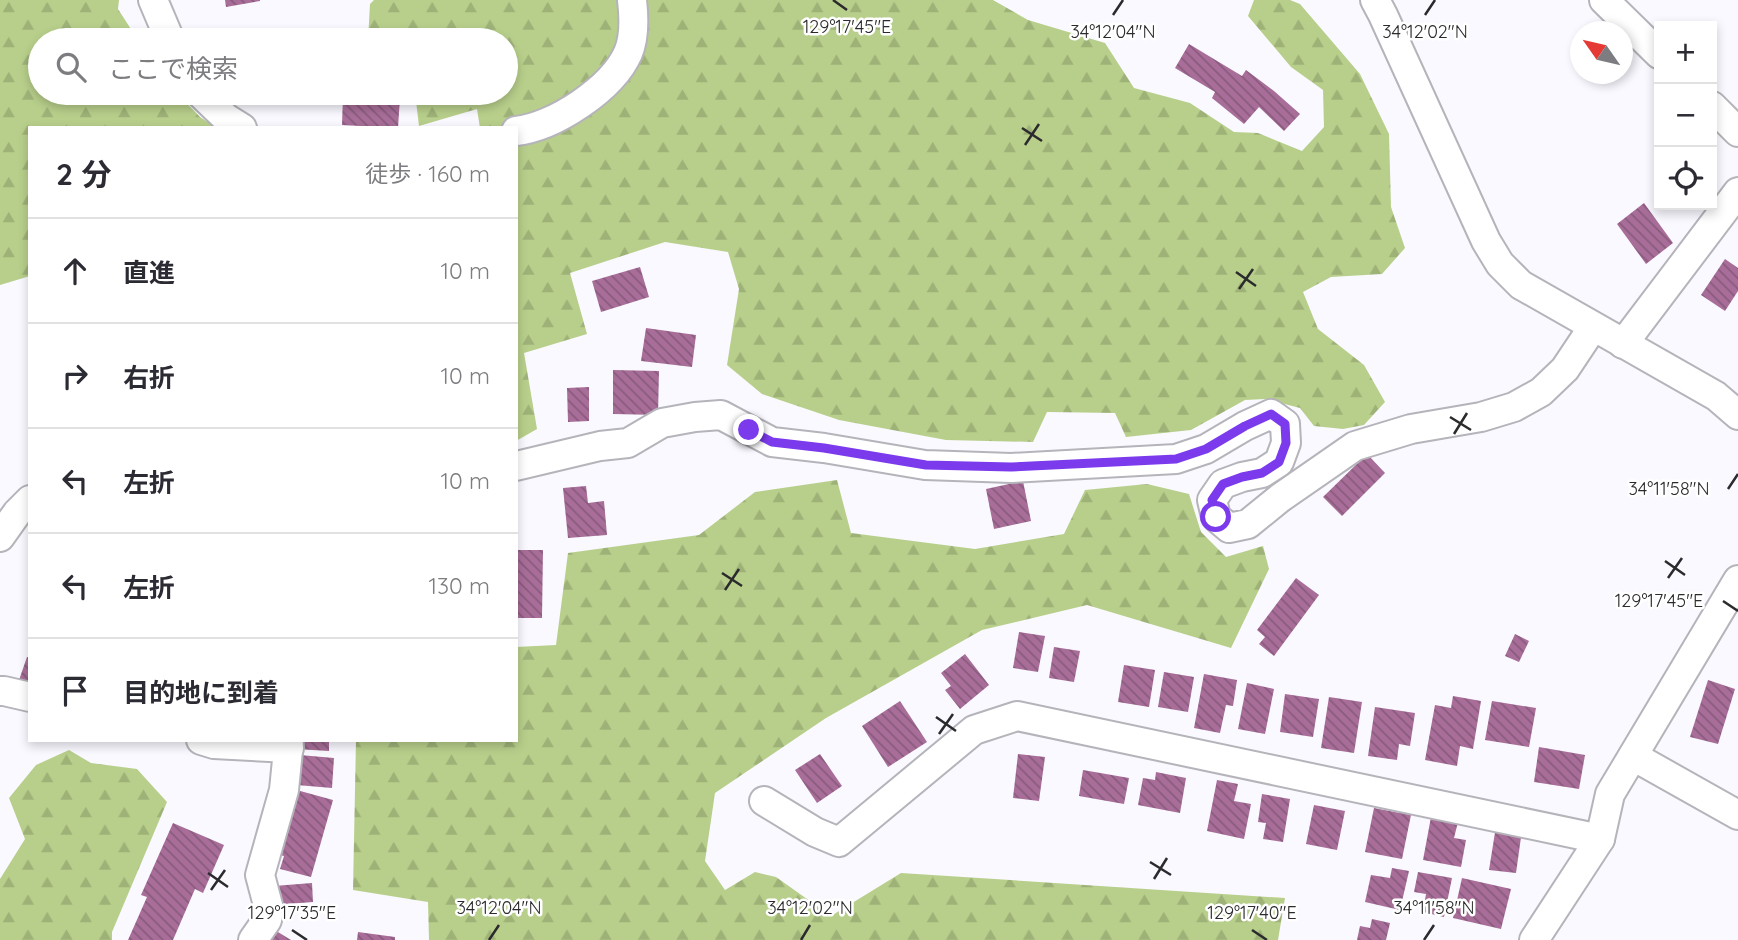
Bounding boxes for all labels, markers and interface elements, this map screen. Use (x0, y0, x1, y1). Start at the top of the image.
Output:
text: 129°17'45"E (803, 15, 891, 38)
text: 34°12'04"N (1070, 20, 1156, 43)
text: 34°12'02"N (1382, 20, 1468, 43)
north arrow (1570, 21, 1633, 84)
map controls (1654, 21, 1717, 210)
button: + (1654, 21, 1717, 84)
search box (28, 28, 518, 105)
icon: search (52, 48, 90, 86)
text: ここで検索 (108, 52, 238, 85)
button: − (1654, 84, 1717, 147)
button: locate (1654, 147, 1717, 210)
text: 2 分 (56, 155, 111, 193)
text: 徒歩 · 160 m (365, 159, 490, 188)
icon: ahead (56, 252, 94, 290)
text: 直進 (123, 256, 175, 289)
text: 10 m (441, 256, 490, 285)
icon: right (56, 357, 94, 395)
text: 右折 (123, 361, 175, 394)
text: 10 m (441, 361, 490, 390)
route end (733, 414, 764, 445)
icon: left (56, 462, 94, 500)
text: 左折 (123, 466, 175, 499)
text: 10 m (441, 466, 490, 495)
text: 34°11'58"N (1628, 477, 1710, 500)
route start (1200, 501, 1231, 532)
icon: left (56, 567, 94, 605)
text: 左折 (123, 571, 175, 604)
text: 130 m (428, 571, 490, 600)
text: 129°17'45"E (1615, 589, 1703, 612)
icon: arrive (56, 672, 94, 710)
text: 目的地に到着 (123, 676, 279, 709)
text: 34°12'04"N (456, 896, 542, 919)
text: 34°12'02"N (767, 896, 853, 919)
text: 34°11'58"N (1393, 896, 1475, 919)
text: 129°17'35"E (248, 901, 336, 924)
text: 129°17'40"E (1207, 901, 1297, 924)

